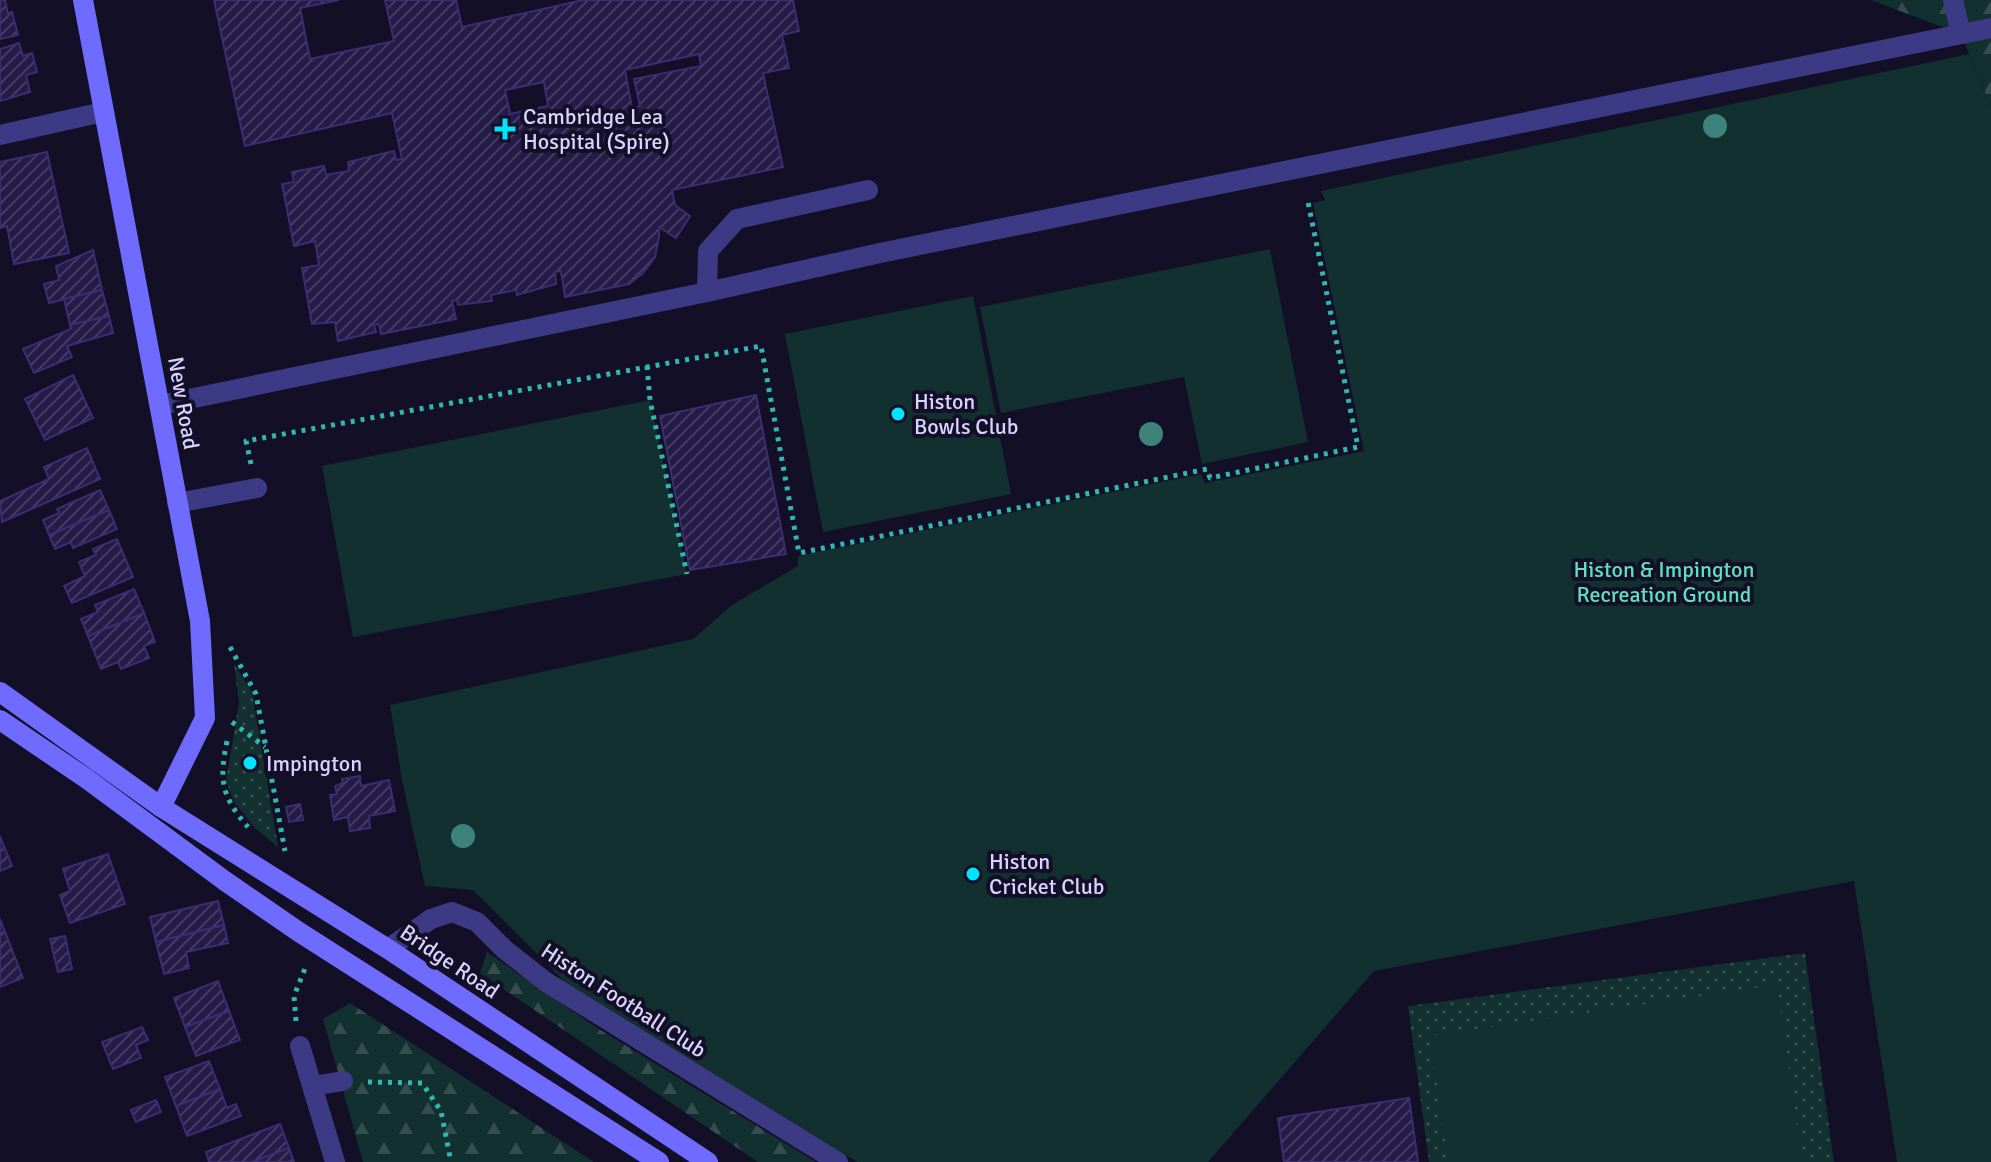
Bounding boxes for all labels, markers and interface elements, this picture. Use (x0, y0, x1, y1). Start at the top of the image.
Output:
place label: Cambridge Lea Hospital (Spire) (523, 103, 670, 155)
marker: Cambridge Lea Hospital (Spire) (494, 118, 516, 140)
street label: New Road (162, 355, 205, 451)
place label: Histon Bowls Club (914, 388, 1018, 440)
marker: Histon Bowls Club (889, 405, 907, 423)
park label: Histon & Impington Recreation Ground (1574, 556, 1754, 608)
place label: Impington (266, 750, 362, 777)
marker: Impington (241, 754, 259, 772)
place label: Histon Cricket Club (989, 848, 1104, 900)
marker: Histon Cricket Club (964, 865, 982, 883)
street label: Bridge Road (395, 918, 504, 1004)
street label: Histon Football Club (536, 937, 711, 1064)

